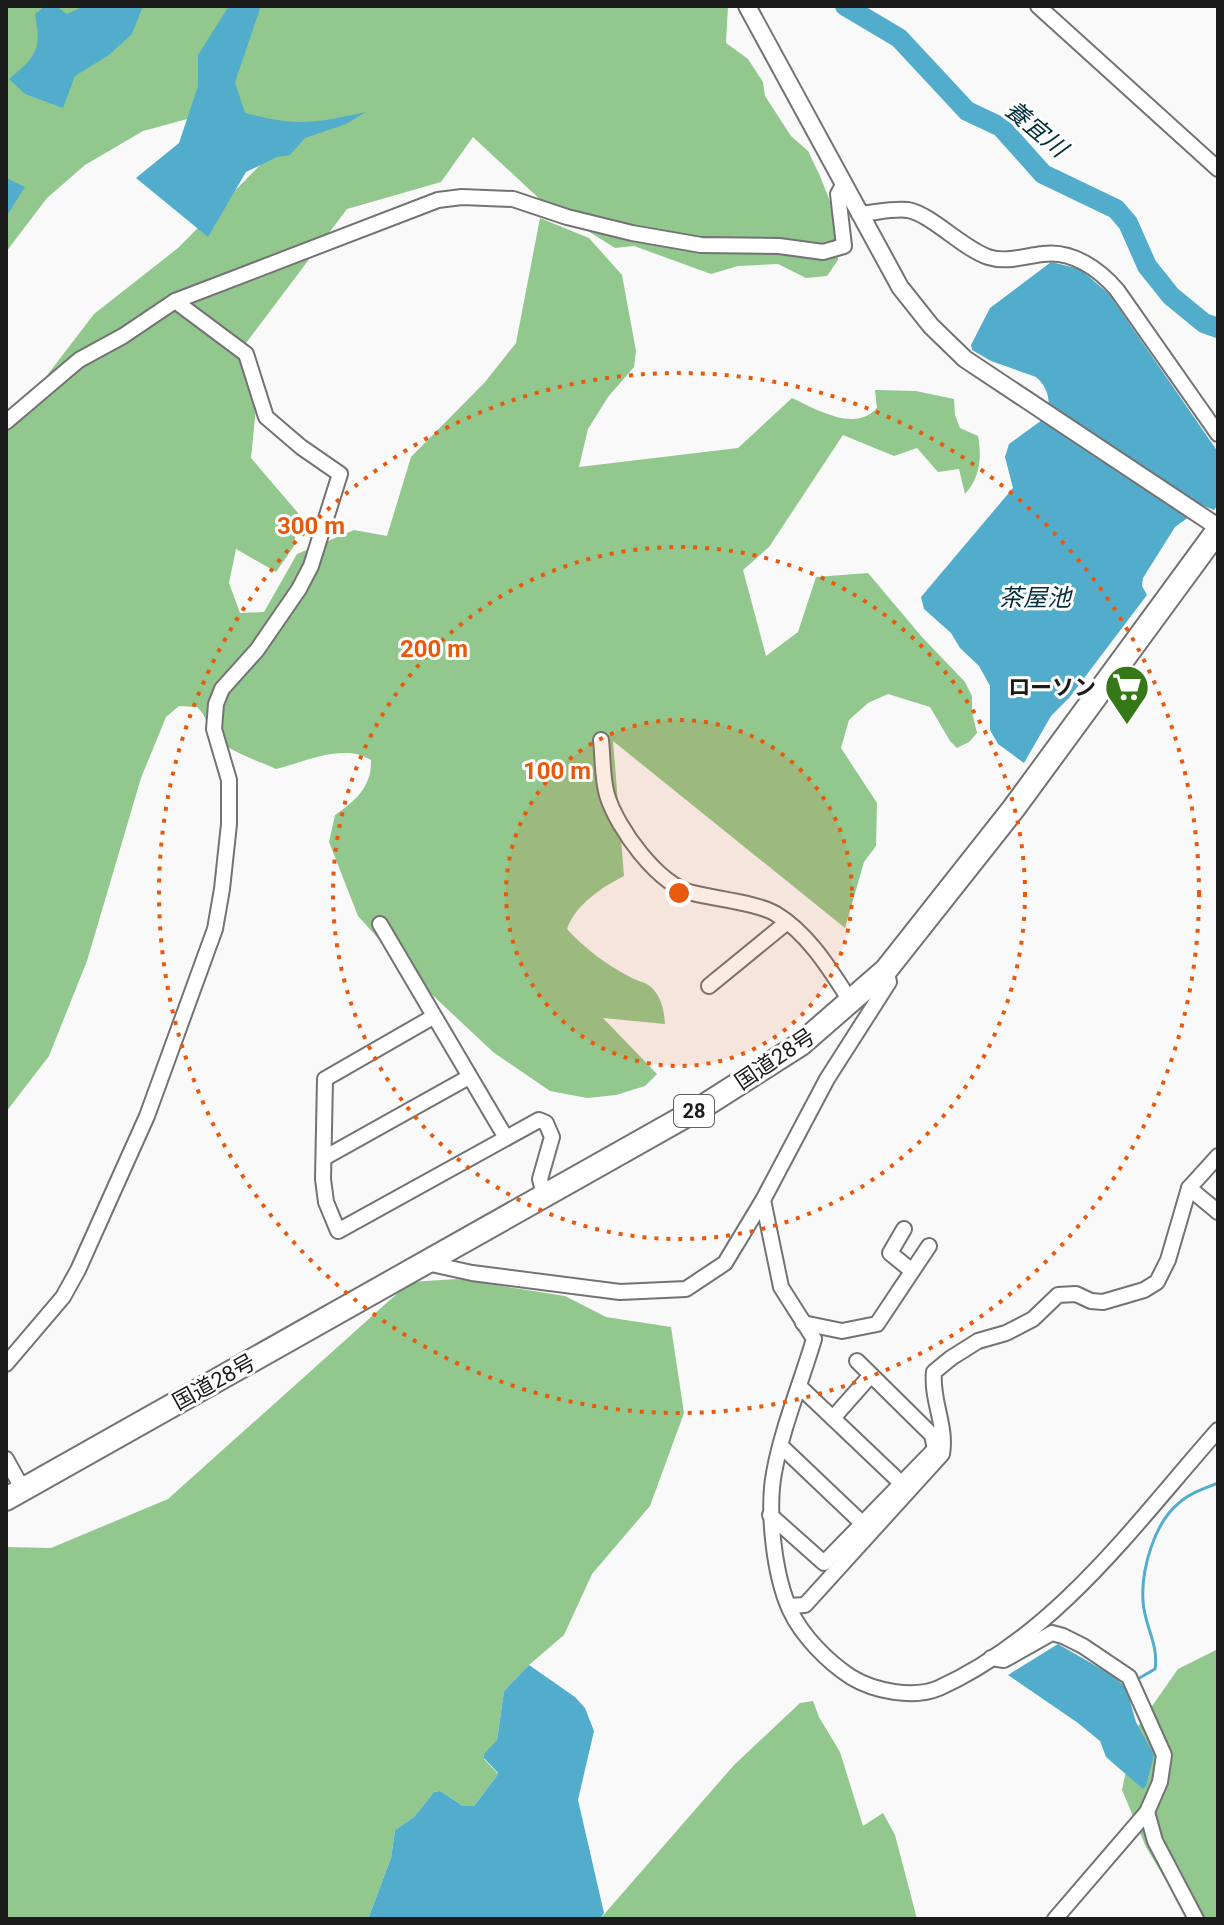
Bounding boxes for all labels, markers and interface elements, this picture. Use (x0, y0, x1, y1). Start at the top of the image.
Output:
water label: 養宜川 (999, 95, 1075, 165)
text: 300 m (277, 512, 345, 540)
water label: 茶屋池 (999, 584, 1073, 612)
text: 200 m (400, 635, 468, 663)
supermarket icon: ローソン (1103, 663, 1151, 726)
place label: ローソン (1008, 675, 1096, 700)
text: 100 m (523, 757, 591, 785)
centre of rings (665, 879, 693, 907)
street label: 国道28号 (730, 1023, 820, 1095)
road number: 28 (674, 1095, 714, 1127)
street label: 国道28号 (168, 1349, 260, 1415)

